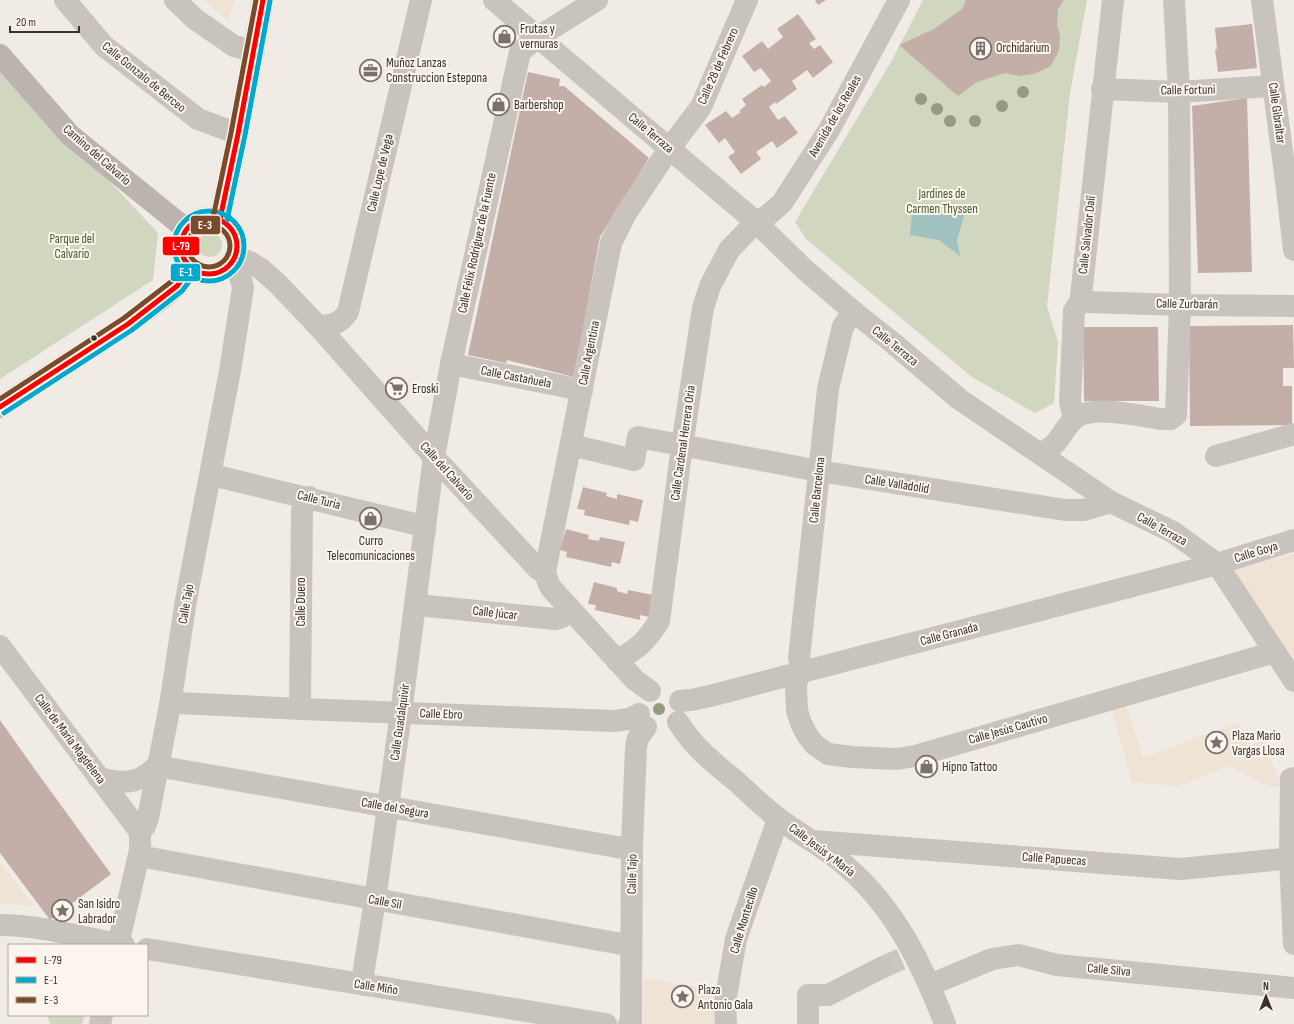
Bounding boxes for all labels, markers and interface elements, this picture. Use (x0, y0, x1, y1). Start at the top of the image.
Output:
scale bar (10, 8, 79, 34)
text: 20 m (16, 15, 36, 30)
place label: Frutas y vernuras (520, 21, 558, 52)
shop icon: Frutas y vernuras (491, 23, 517, 49)
street label: Calle 28 de Febrero (694, 25, 742, 107)
building icon: Orchidarium (967, 35, 993, 61)
street label: Calle Gonzalo de Berceo (99, 38, 189, 116)
place label: Orchidarium (996, 40, 1049, 56)
place label: Muñoz Lanzas Construccion Estepona (386, 55, 487, 86)
office icon: Muñoz Lanzas Construccion Estepona (357, 57, 383, 83)
street label: Avenida de los Reales (805, 72, 865, 161)
street label: Calle Fortuni (1161, 82, 1215, 98)
street label: Calle Gibraltar (1265, 82, 1289, 145)
shop icon: Barbershop (485, 92, 511, 118)
place label: Barbershop (514, 97, 564, 113)
street label: Calle Terraza (625, 109, 677, 157)
street label: Camino del Calvario (60, 121, 134, 189)
street label: Calle Lope de Vega (363, 133, 397, 213)
street label: Calle Félix Rodríguez de la Fuente (454, 171, 500, 315)
park label: Jardines de Carmen Thyssen (906, 186, 978, 217)
street label: Calle Salvador Dalí (1075, 194, 1099, 275)
line badge: E-3 (190, 215, 221, 235)
text: E-3 (198, 219, 212, 232)
park label: Parque del Calvario (49, 231, 95, 262)
line badge: L-79 (162, 236, 200, 256)
text: L-79 (172, 240, 190, 253)
line badge: E-1 (170, 263, 201, 282)
text: E-1 (179, 266, 193, 279)
street label: Calle Zurbarán (1156, 295, 1218, 313)
street label: Calle Argentina (575, 319, 603, 387)
street label: Calle Terraza (869, 323, 921, 369)
unlabelled marker (89, 333, 99, 343)
street label: Calle Castañuela (479, 362, 553, 392)
supermarket icon: Eroski (384, 376, 410, 402)
place label: Eroski (412, 381, 438, 397)
street label: Calle Cardenal Herrera Oria (667, 384, 699, 502)
street label: Calle del Calvario (417, 438, 477, 504)
street label: Calle Barcelona (806, 456, 828, 524)
street label: Calle Valladolid (864, 471, 930, 497)
street label: Calle Turia (296, 487, 342, 513)
shop icon: Curro Telecomunicaciones (358, 506, 384, 532)
street label: Calle Terraza (1134, 509, 1190, 549)
place label: Curro Telecomunicaciones (327, 533, 415, 564)
street label: Calle Goya (1232, 538, 1280, 566)
street label: Calle Duero (293, 577, 309, 627)
street label: Calle Tajo (175, 583, 197, 625)
street label: Calle Júcar (472, 603, 519, 623)
street label: Calle Granada (918, 619, 980, 649)
street label: Calle Guadalquivir (387, 682, 413, 761)
street label: Calle de María Magdelena (31, 691, 109, 787)
street label: Calle Ebro (419, 705, 463, 723)
street label: Calle Jesús Cautivo (967, 710, 1049, 748)
place label: Plaza Mario Vargas Llosa (1232, 728, 1285, 759)
place icon: Plaza Mario Vargas Llosa (1204, 730, 1230, 756)
shop icon: Hipno Tattoo (914, 754, 940, 780)
place label: Hipno Tattoo (942, 759, 997, 775)
street label: Calle del Segura (360, 794, 430, 822)
street label: Calle Jesús y María (786, 820, 858, 880)
street label: Calle Papuecas (1021, 849, 1087, 869)
street label: Calle Tajo (624, 854, 640, 894)
street label: Calle Montecillo (726, 885, 762, 955)
street label: Calle Sil (367, 891, 403, 913)
place label: San Isidro Labrador (78, 896, 120, 927)
place icon: San Isidro Labrador (49, 898, 75, 924)
legend (8, 944, 148, 1016)
text: L-79 (44, 953, 62, 968)
street label: Calle Silva (1087, 960, 1131, 980)
text: E-1 (44, 973, 58, 988)
street label: Calle Miño (353, 976, 399, 998)
north arrow (1246, 976, 1286, 1016)
text: N (1263, 980, 1269, 993)
place label: Plaza Antonio Gala (697, 982, 753, 1013)
place icon: Plaza Antonio Gala (669, 984, 695, 1010)
text: E-3 (44, 993, 58, 1008)

